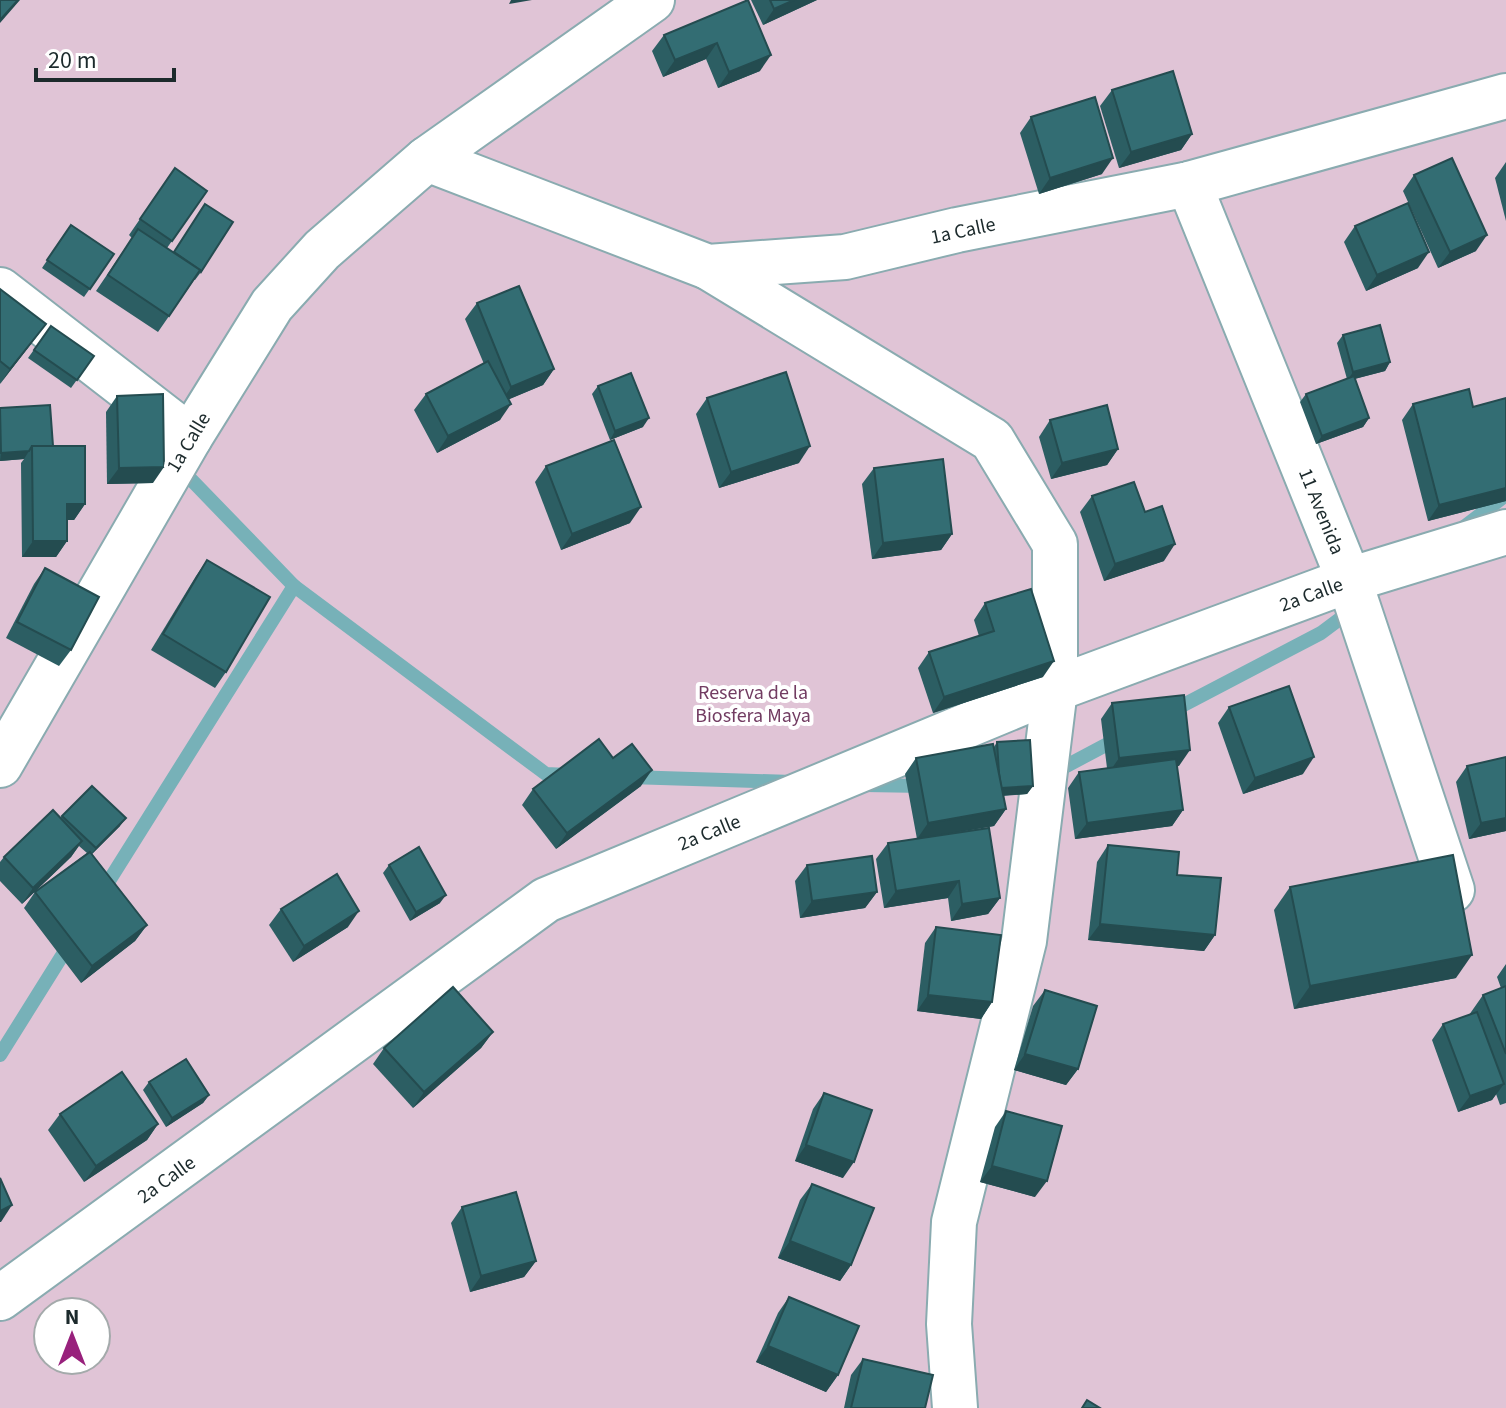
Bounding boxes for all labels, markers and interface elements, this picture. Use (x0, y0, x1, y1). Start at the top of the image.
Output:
scale bar (36, 32, 174, 82)
text: 20 m (48, 43, 97, 78)
street label: 1a Calle (928, 210, 998, 251)
street label: 1a Calle (160, 407, 218, 478)
street label: 11 Avenida (1291, 464, 1351, 559)
street label: 2a Calle (1276, 571, 1347, 619)
park label: Reserva de la Biosfera Maya (695, 679, 811, 730)
street label: 2a Calle (674, 808, 745, 858)
street label: 2a Calle (132, 1149, 201, 1210)
north arrow (32, 1296, 112, 1376)
text: N (65, 1301, 79, 1333)

